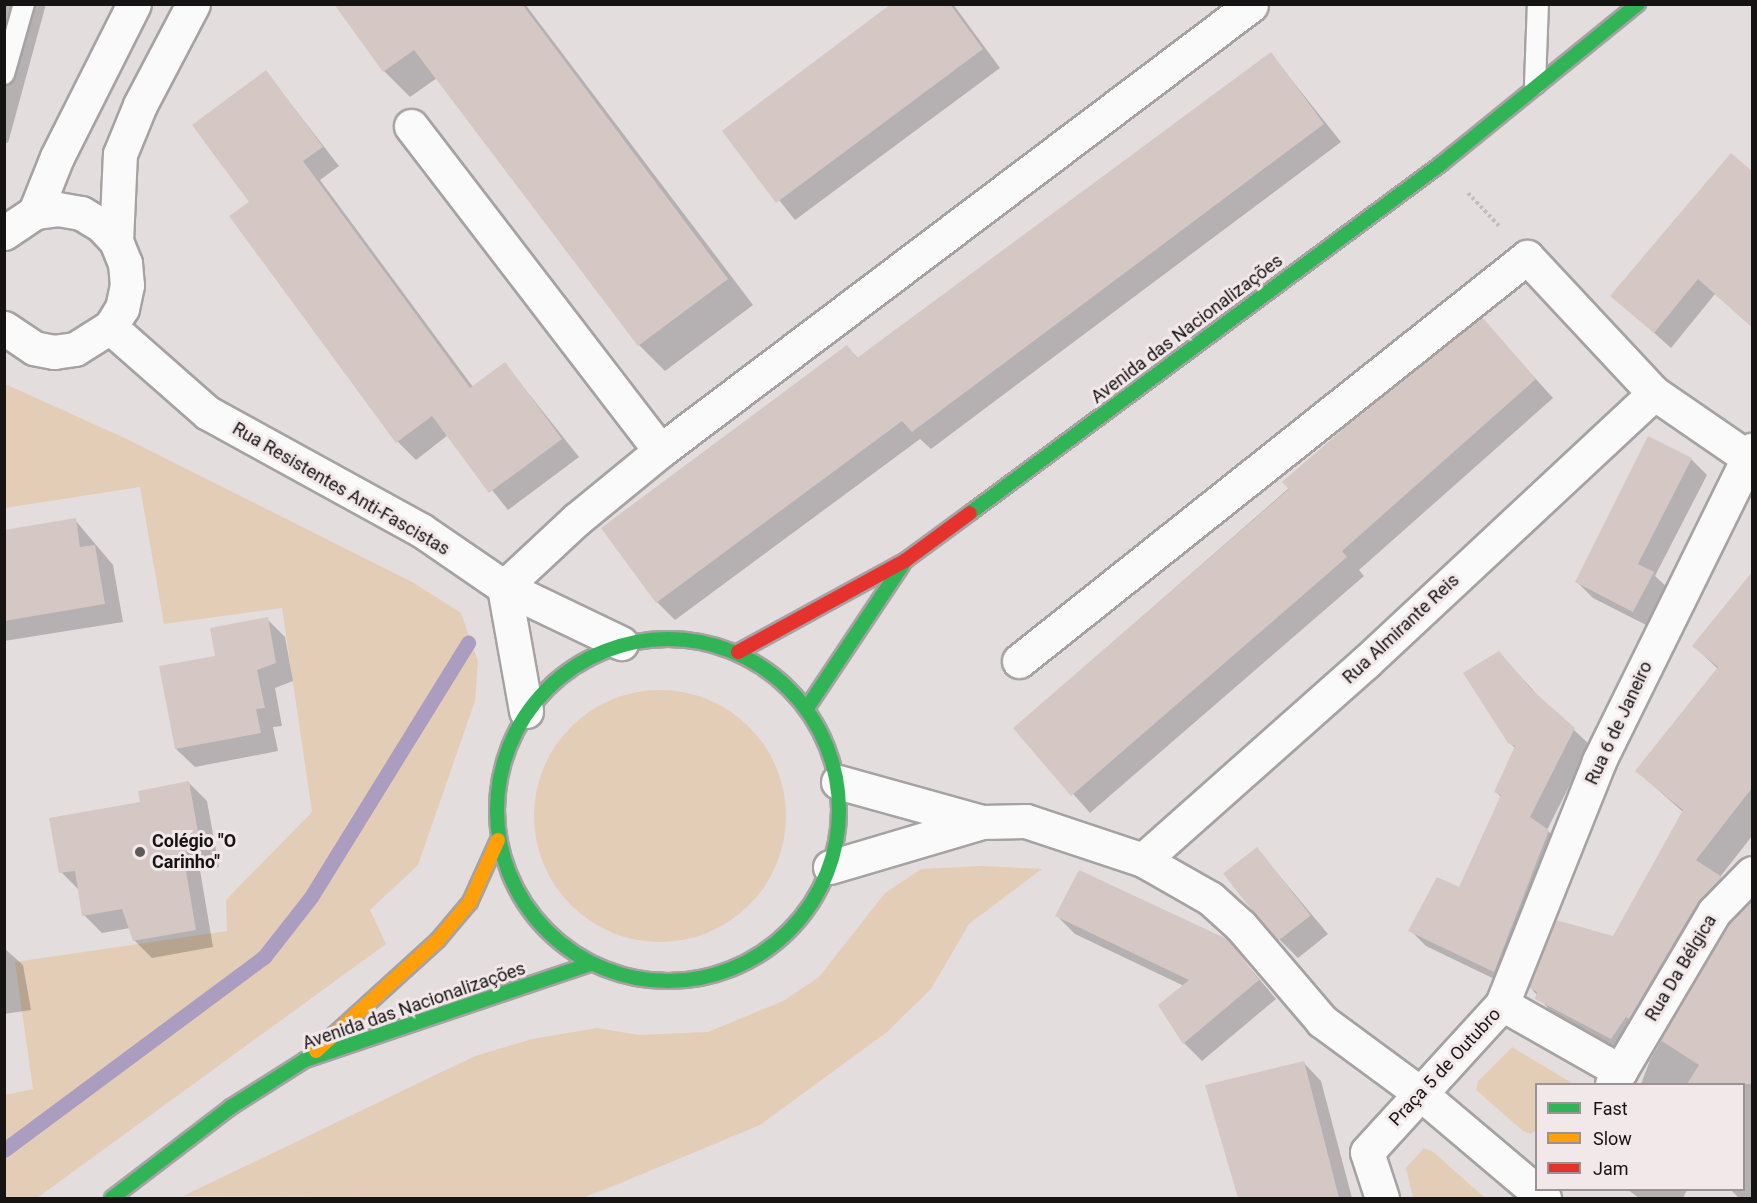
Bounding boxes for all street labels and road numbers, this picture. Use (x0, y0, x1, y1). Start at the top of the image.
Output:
street label: Avenida das Nacionalizações (1087, 250, 1287, 408)
street label: Rua Resistentes Anti-Fascistas (229, 418, 453, 560)
street label: Rua Almirante Reis (1338, 570, 1464, 688)
street label: Rua 6 de Janeiro (1581, 658, 1657, 788)
street label: Rua Da Bélgica (1641, 911, 1721, 1025)
street label: Avenida das Nacionalizações (300, 958, 528, 1054)
street label: Praça 5 de Outubro (1385, 1003, 1505, 1131)

